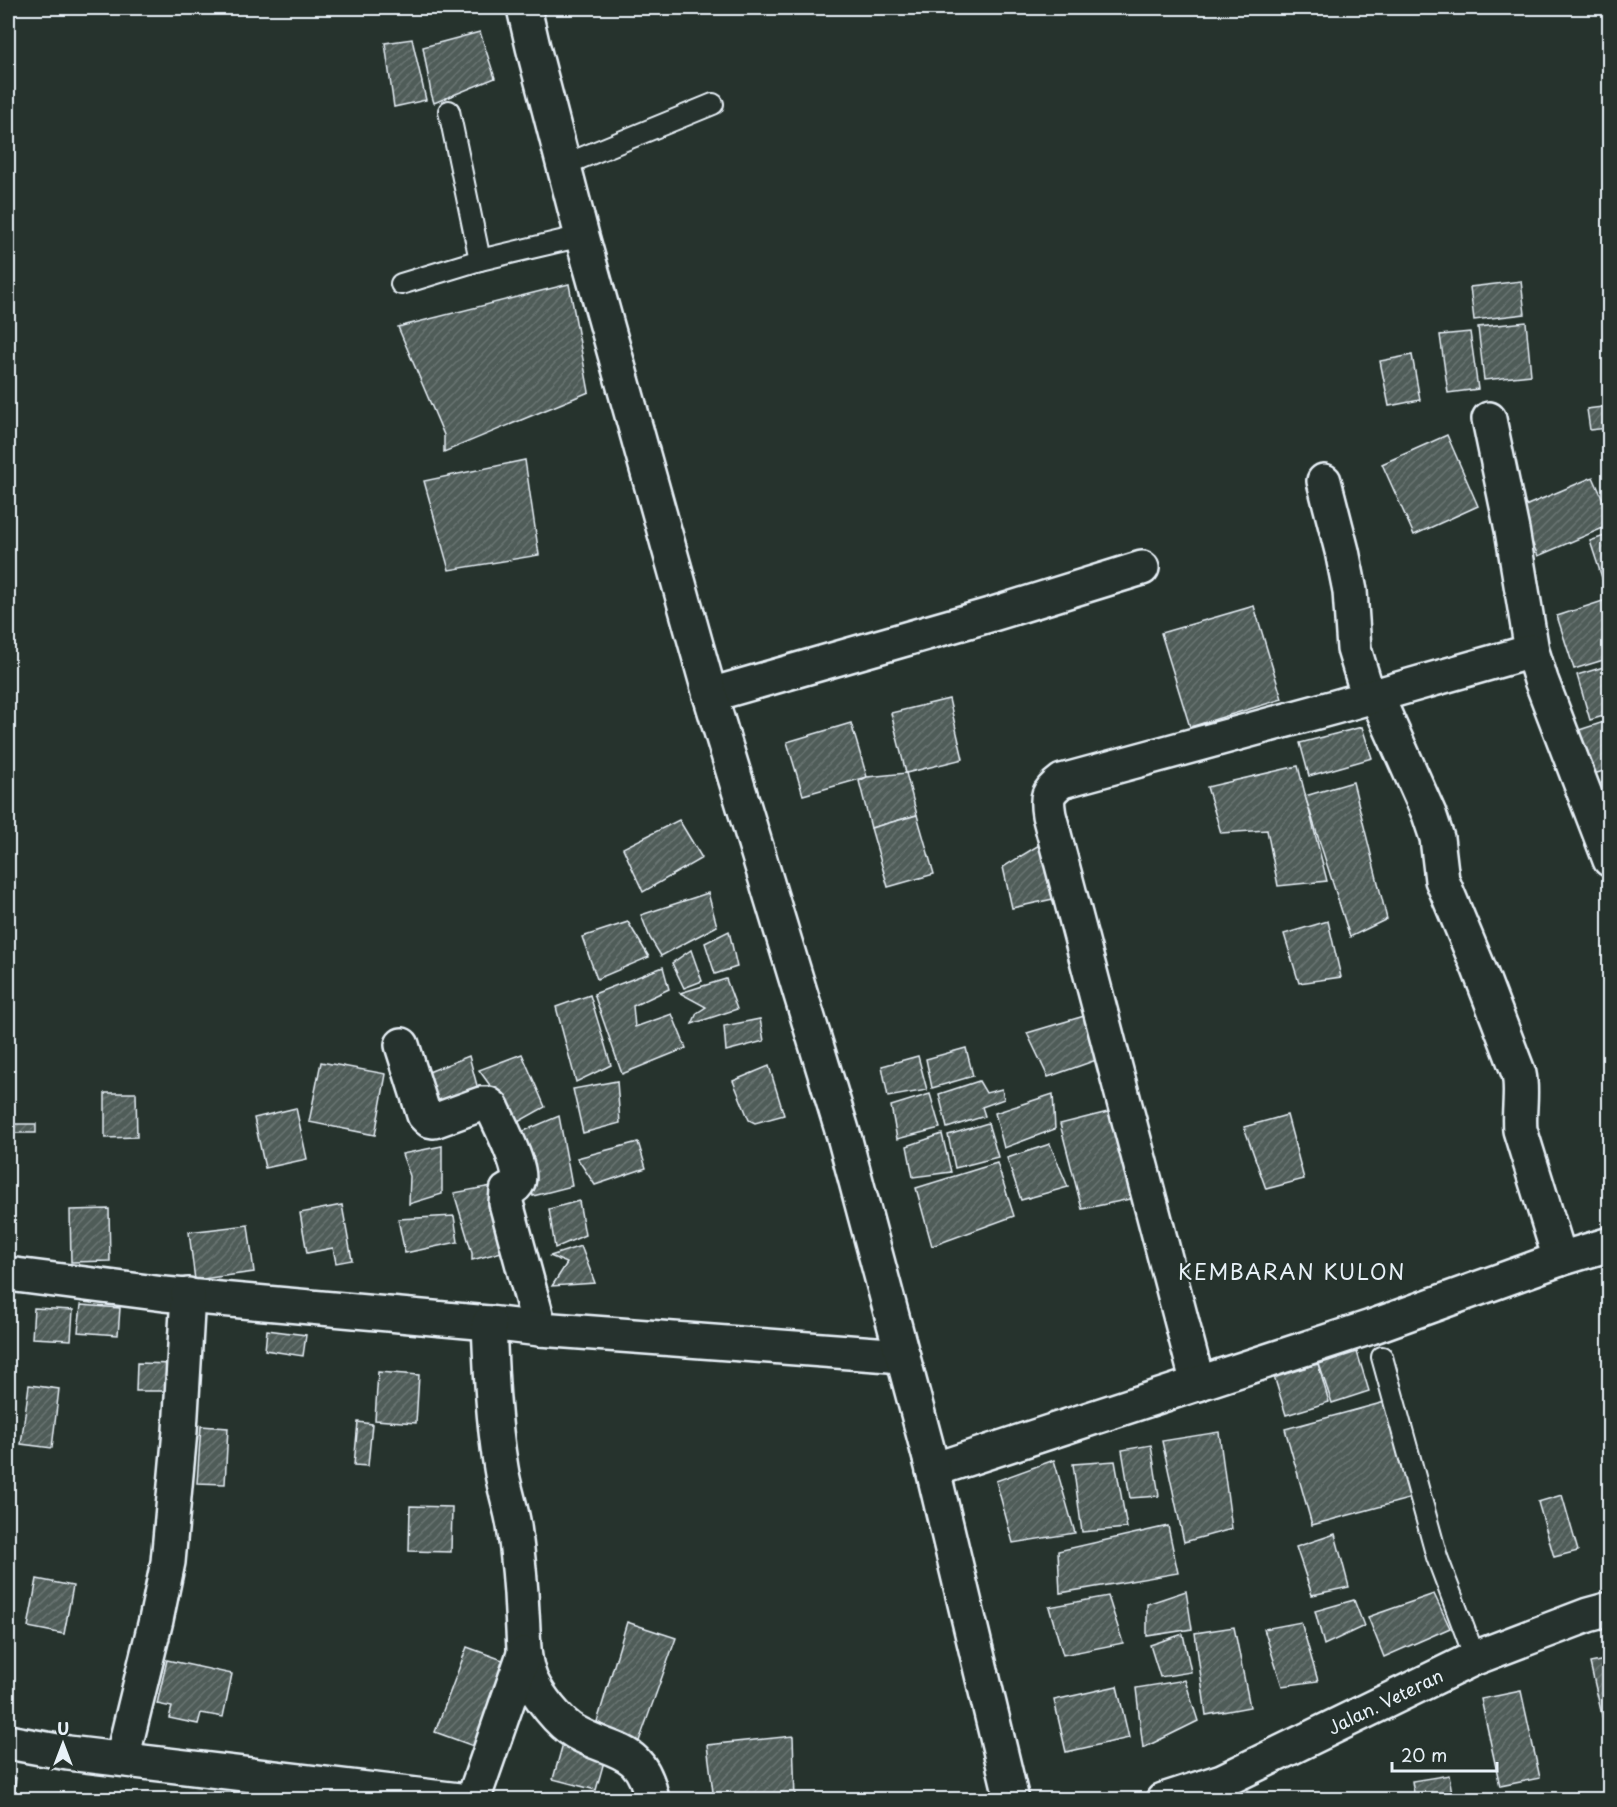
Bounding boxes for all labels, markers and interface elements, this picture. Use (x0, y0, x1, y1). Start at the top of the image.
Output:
district label: KEMBARAN KULON (1178, 1255, 1406, 1287)
street label: Jalan. Veteran (1323, 1661, 1447, 1741)
north arrow (33, 1714, 93, 1774)
text: U (57, 1716, 69, 1740)
scale bar (1392, 1735, 1497, 1773)
text: 20 m (1401, 1741, 1447, 1768)

